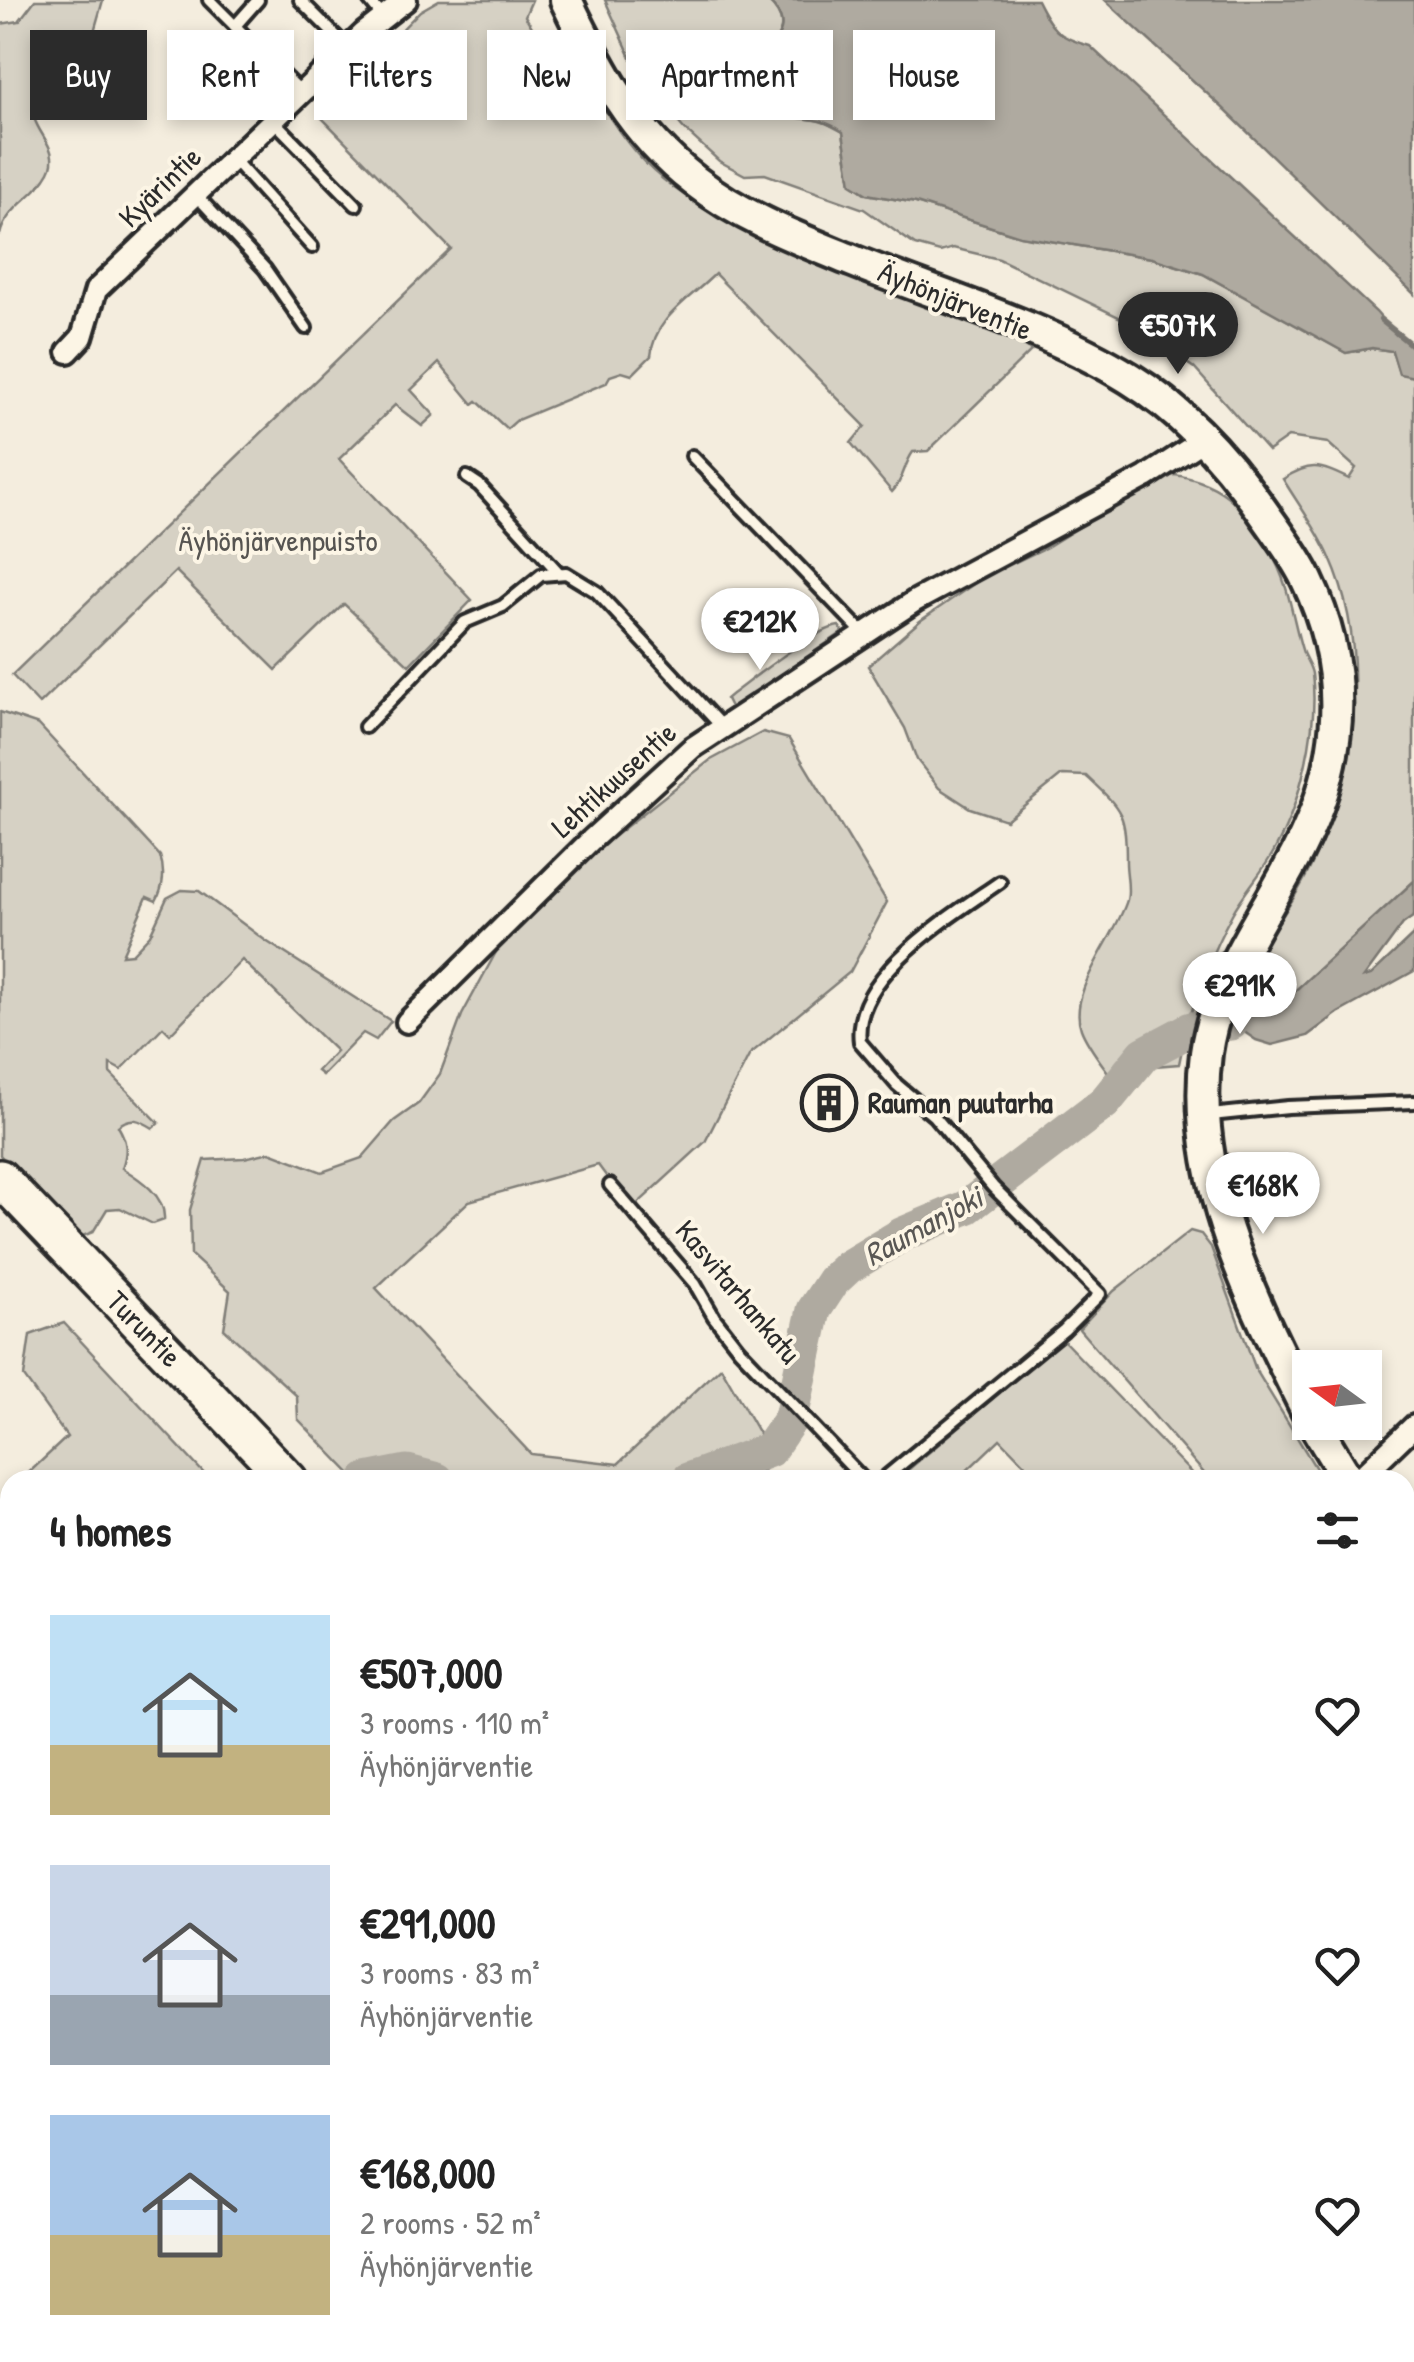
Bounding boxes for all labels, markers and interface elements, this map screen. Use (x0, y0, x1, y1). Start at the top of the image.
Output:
chip: Buy (30, 30, 147, 120)
chip: Rent (167, 30, 294, 120)
chip: Filters (314, 30, 467, 120)
chip: New (487, 30, 606, 120)
chip: Apartment (626, 30, 833, 120)
chip: House (853, 30, 995, 120)
street label: Kyärintie (109, 137, 210, 236)
street label: Äyhönjärventie (873, 251, 1038, 349)
pin: €507K (1108, 292, 1248, 377)
text: €507K (1140, 303, 1216, 346)
park label: Äyhönjärvenpuisto (179, 520, 377, 560)
pin: €212K (690, 588, 830, 673)
text: €212K (723, 599, 797, 642)
street label: Lehtikuusentie (542, 712, 684, 846)
pin: €291K (1170, 952, 1310, 1037)
text: €291K (1205, 963, 1275, 1006)
building icon: Rauman puutarha (799, 1073, 859, 1133)
place label: Rauman puutarha (868, 1082, 1053, 1123)
pin: €168K (1193, 1152, 1333, 1237)
text: €168K (1228, 1163, 1298, 1206)
water label: Raumanjoki (856, 1174, 992, 1276)
street label: Kasvitarhankatu (667, 1211, 811, 1372)
street label: Turuntie (98, 1281, 191, 1375)
north arrow (1292, 1350, 1382, 1440)
map controls (1292, 1350, 1382, 1440)
text: 4 homes (50, 1502, 171, 1559)
icon: filters (1310, 1503, 1365, 1558)
text: €507,000 (360, 1644, 503, 1701)
icon: home (130, 1655, 250, 1775)
icon: heart (1310, 1688, 1365, 1743)
text: 3 rooms · 110 m² (360, 1701, 549, 1744)
text: Äyhönjärventie (360, 1744, 533, 1787)
text: €291,000 (360, 1894, 495, 1951)
icon: home (130, 1905, 250, 2025)
icon: heart (1310, 1938, 1365, 1993)
text: 3 rooms · 83 m² (360, 1951, 540, 1994)
text: Äyhönjärventie (360, 1994, 533, 2037)
text: €168,000 (360, 2144, 495, 2201)
icon: home (130, 2155, 250, 2275)
icon: heart (1310, 2188, 1365, 2243)
text: 2 rooms · 52 m² (360, 2201, 541, 2244)
text: Äyhönjärventie (360, 2244, 533, 2287)

